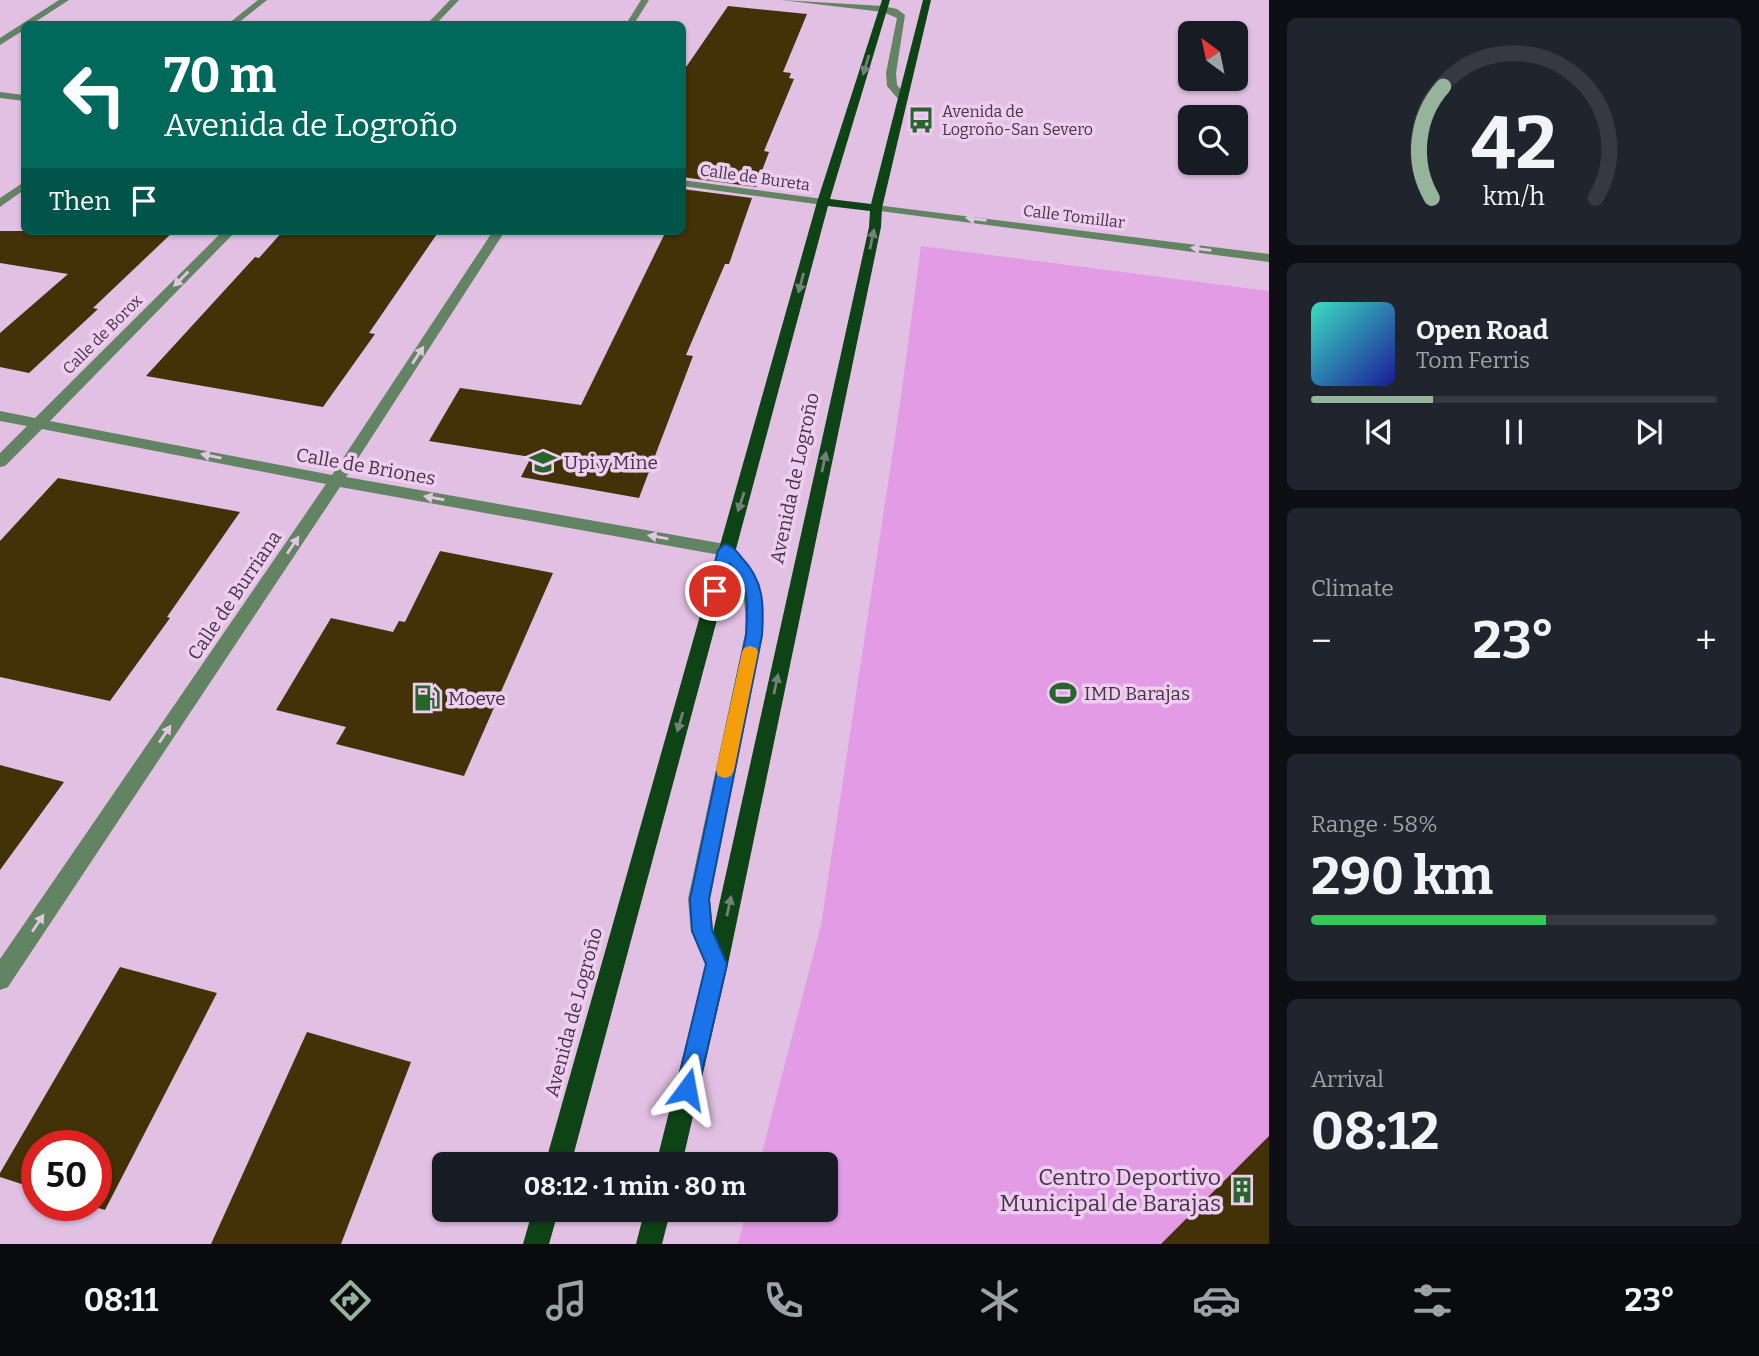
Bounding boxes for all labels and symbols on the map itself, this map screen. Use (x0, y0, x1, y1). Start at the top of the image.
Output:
north arrow (1178, 21, 1248, 91)
one-way arrow (861, 55, 871, 76)
place label: Avenida de Logroño-San Severo (942, 102, 1093, 139)
bus stop icon: Avenida de Logroño-San Severo (906, 105, 936, 135)
street label: Calle de Bureta (699, 160, 812, 195)
street label: Calle Tomillar (1022, 201, 1126, 232)
one-way arrow (965, 214, 987, 225)
one-way arrow (867, 228, 878, 250)
one-way arrow (1190, 243, 1212, 254)
one-way arrow (173, 271, 190, 288)
one-way arrow (795, 272, 806, 294)
street label: Calle de Borox (59, 290, 146, 378)
one-way arrow (411, 346, 424, 365)
street label: Avenida de Logroño (765, 390, 824, 566)
street label: Calle de Briones (295, 443, 437, 490)
school or university icon: Upi y Mine (528, 447, 558, 477)
one-way arrow (200, 451, 222, 462)
place label: Upi y Mine (564, 451, 658, 474)
one-way arrow (819, 451, 830, 473)
one-way arrow (423, 492, 445, 503)
one-way arrow (735, 492, 745, 513)
street label: Calle de Burriana (183, 526, 287, 664)
one-way arrow (647, 531, 669, 542)
one-way arrow (286, 536, 299, 555)
pin (685, 561, 745, 621)
one-way arrow (771, 673, 782, 695)
sports icon: IMD Barajas (1048, 678, 1078, 708)
place label: IMD Barajas (1084, 682, 1190, 705)
fuel station icon: Moeve (412, 683, 442, 713)
place label: Moeve (448, 687, 506, 710)
one-way arrow (675, 711, 685, 732)
one-way arrow (159, 724, 172, 744)
one-way arrow (723, 895, 734, 917)
one-way arrow (31, 913, 44, 932)
street label: Avenida de Logroño (540, 925, 607, 1099)
position arrow (650, 1052, 724, 1126)
speed limit sign: 50 (21, 1130, 112, 1221)
place label: Centro Deportivo Municipal de Barajas (999, 1163, 1221, 1217)
building icon: Centro Deportivo Municipal de Barajas (1227, 1175, 1257, 1205)

